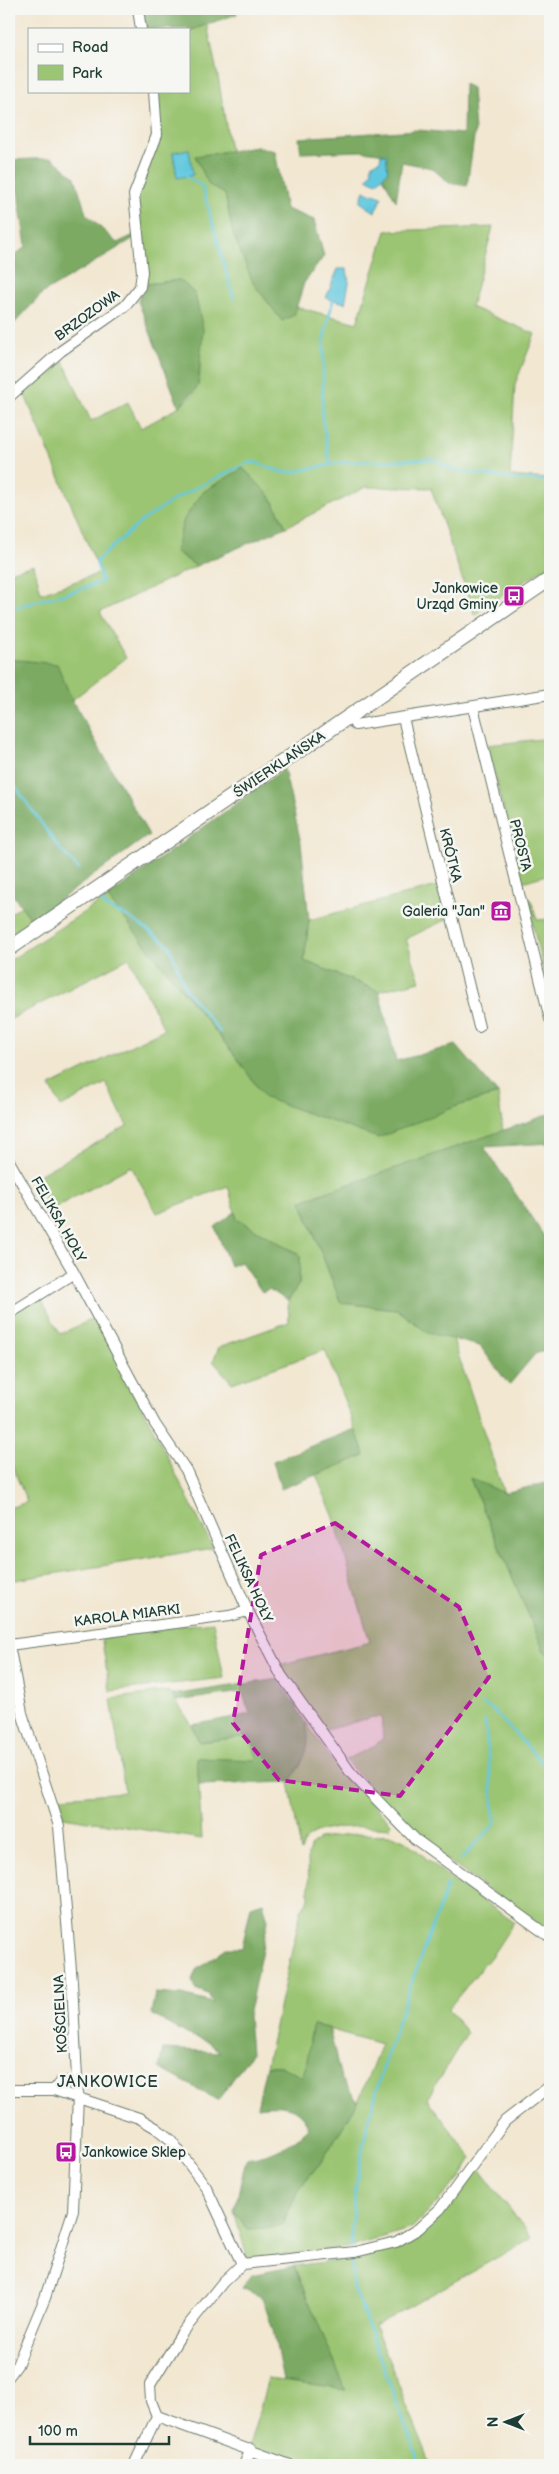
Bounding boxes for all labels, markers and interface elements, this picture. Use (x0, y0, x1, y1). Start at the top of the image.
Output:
legend (28, 28, 190, 92)
text: Road (72, 38, 108, 57)
text: Park (72, 64, 103, 83)
street label: BRZOZOWA (51, 286, 123, 345)
place label: Jankowice Urząd Gminy (417, 580, 499, 613)
bus stop icon: Jankowice Urząd Gminy (502, 584, 526, 608)
street label: ŚWIERKLAŃSKA (230, 726, 329, 801)
street label: PROSTA (506, 817, 535, 873)
street label: KRÓTKA (436, 826, 467, 884)
museum icon: Galeria "Jan" (489, 899, 513, 923)
place label: Galeria "Jan" (402, 903, 485, 920)
street label: FELIKSA HOŁY (27, 1174, 90, 1266)
street label: FELIKSA HOŁY (221, 1531, 277, 1626)
street label: KAROLA MIARKI (73, 1601, 181, 1630)
street label: KOŚCIELNA (49, 1974, 71, 2054)
district label: JANKOWICE (57, 2073, 159, 2092)
bus stop icon: Jankowice Sklep (54, 2140, 78, 2164)
place label: Jankowice Sklep (82, 2144, 186, 2161)
north arrow (482, 2396, 532, 2446)
scale bar (30, 2414, 169, 2446)
text: N (485, 2417, 502, 2427)
text: 100 m (38, 2422, 78, 2441)

